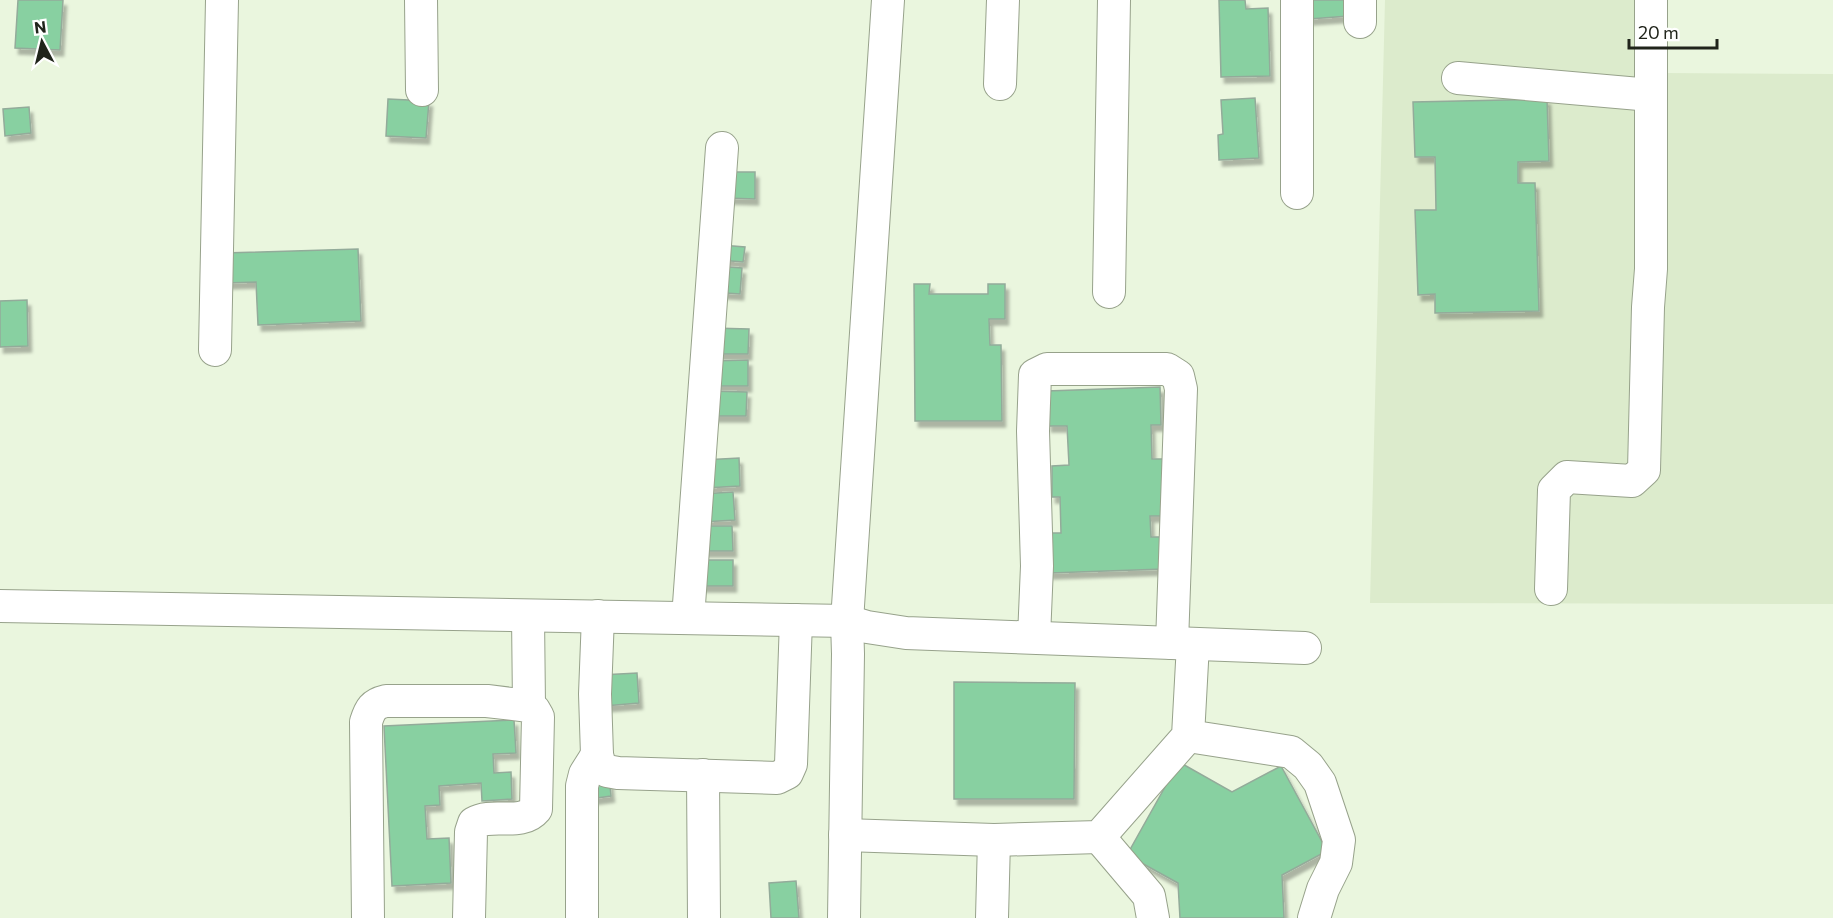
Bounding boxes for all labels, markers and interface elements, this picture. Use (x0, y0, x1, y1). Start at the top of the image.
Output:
north arrow (12, 12, 72, 72)
scale bar (1629, 12, 1718, 50)
text: N (33, 16, 47, 37)
text: 20 m (1638, 21, 1679, 43)

